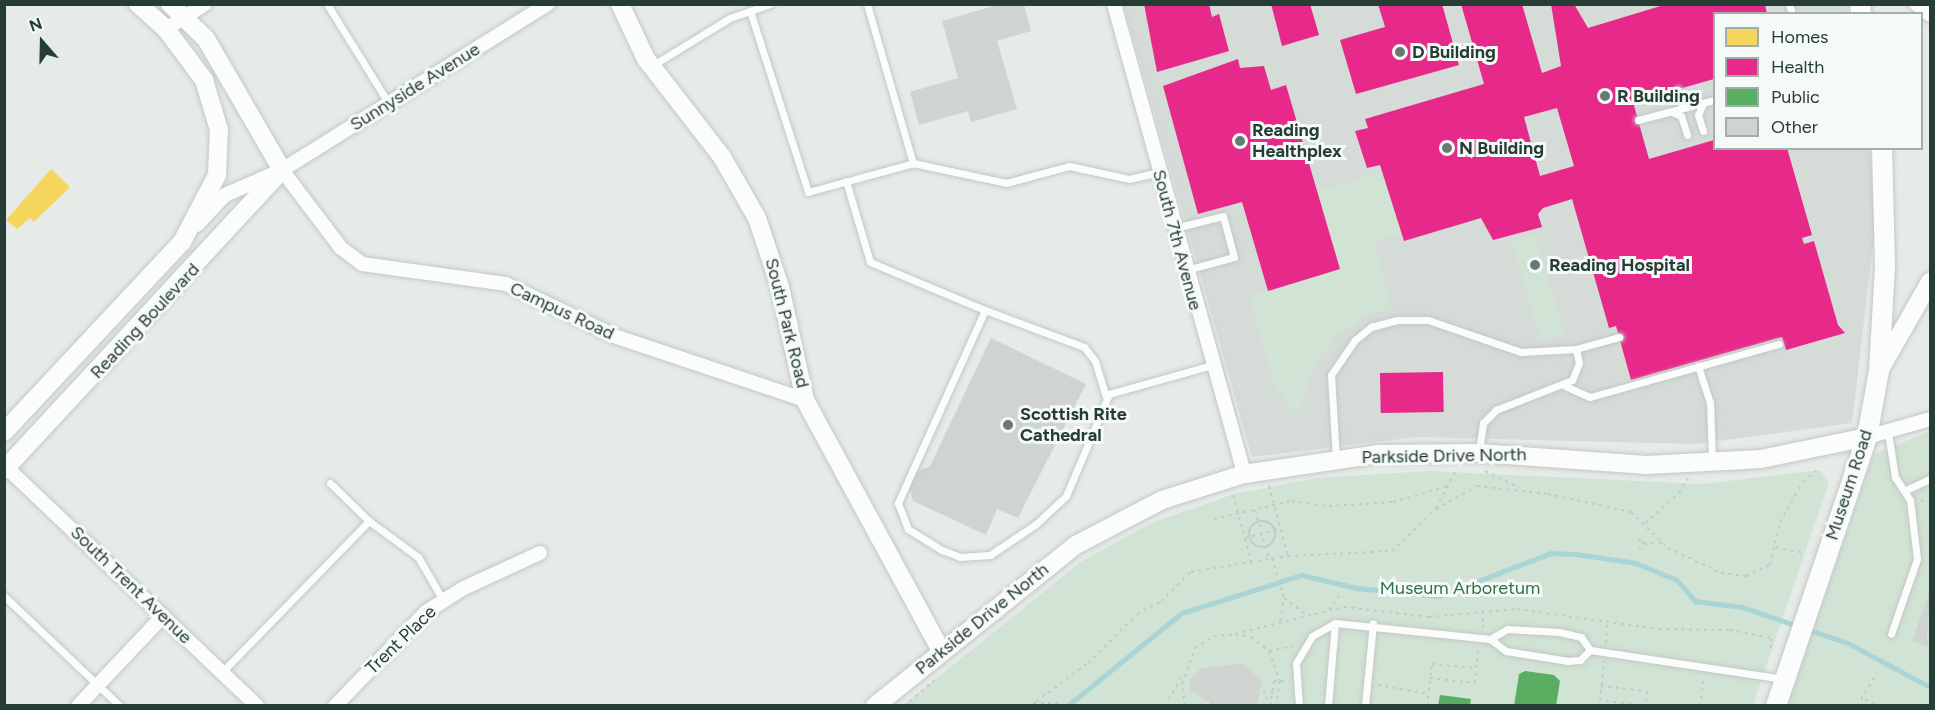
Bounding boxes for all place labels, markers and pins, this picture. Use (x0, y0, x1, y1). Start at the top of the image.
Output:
place label: D Building (1412, 41, 1496, 63)
marker: D Building (1393, 45, 1407, 59)
place label: R Building (1617, 85, 1700, 107)
marker: R Building (1598, 89, 1612, 103)
place label: Reading Healthplex (1252, 120, 1342, 162)
marker: Reading Healthplex (1233, 134, 1247, 148)
place label: N Building (1459, 137, 1544, 159)
marker: N Building (1440, 141, 1454, 155)
place label: Reading Hospital (1549, 254, 1690, 276)
marker: Reading Hospital (1526, 256, 1544, 274)
place label: Scottish Rite Cathedral (1020, 404, 1127, 446)
marker: Scottish Rite Cathedral (1001, 418, 1015, 432)

